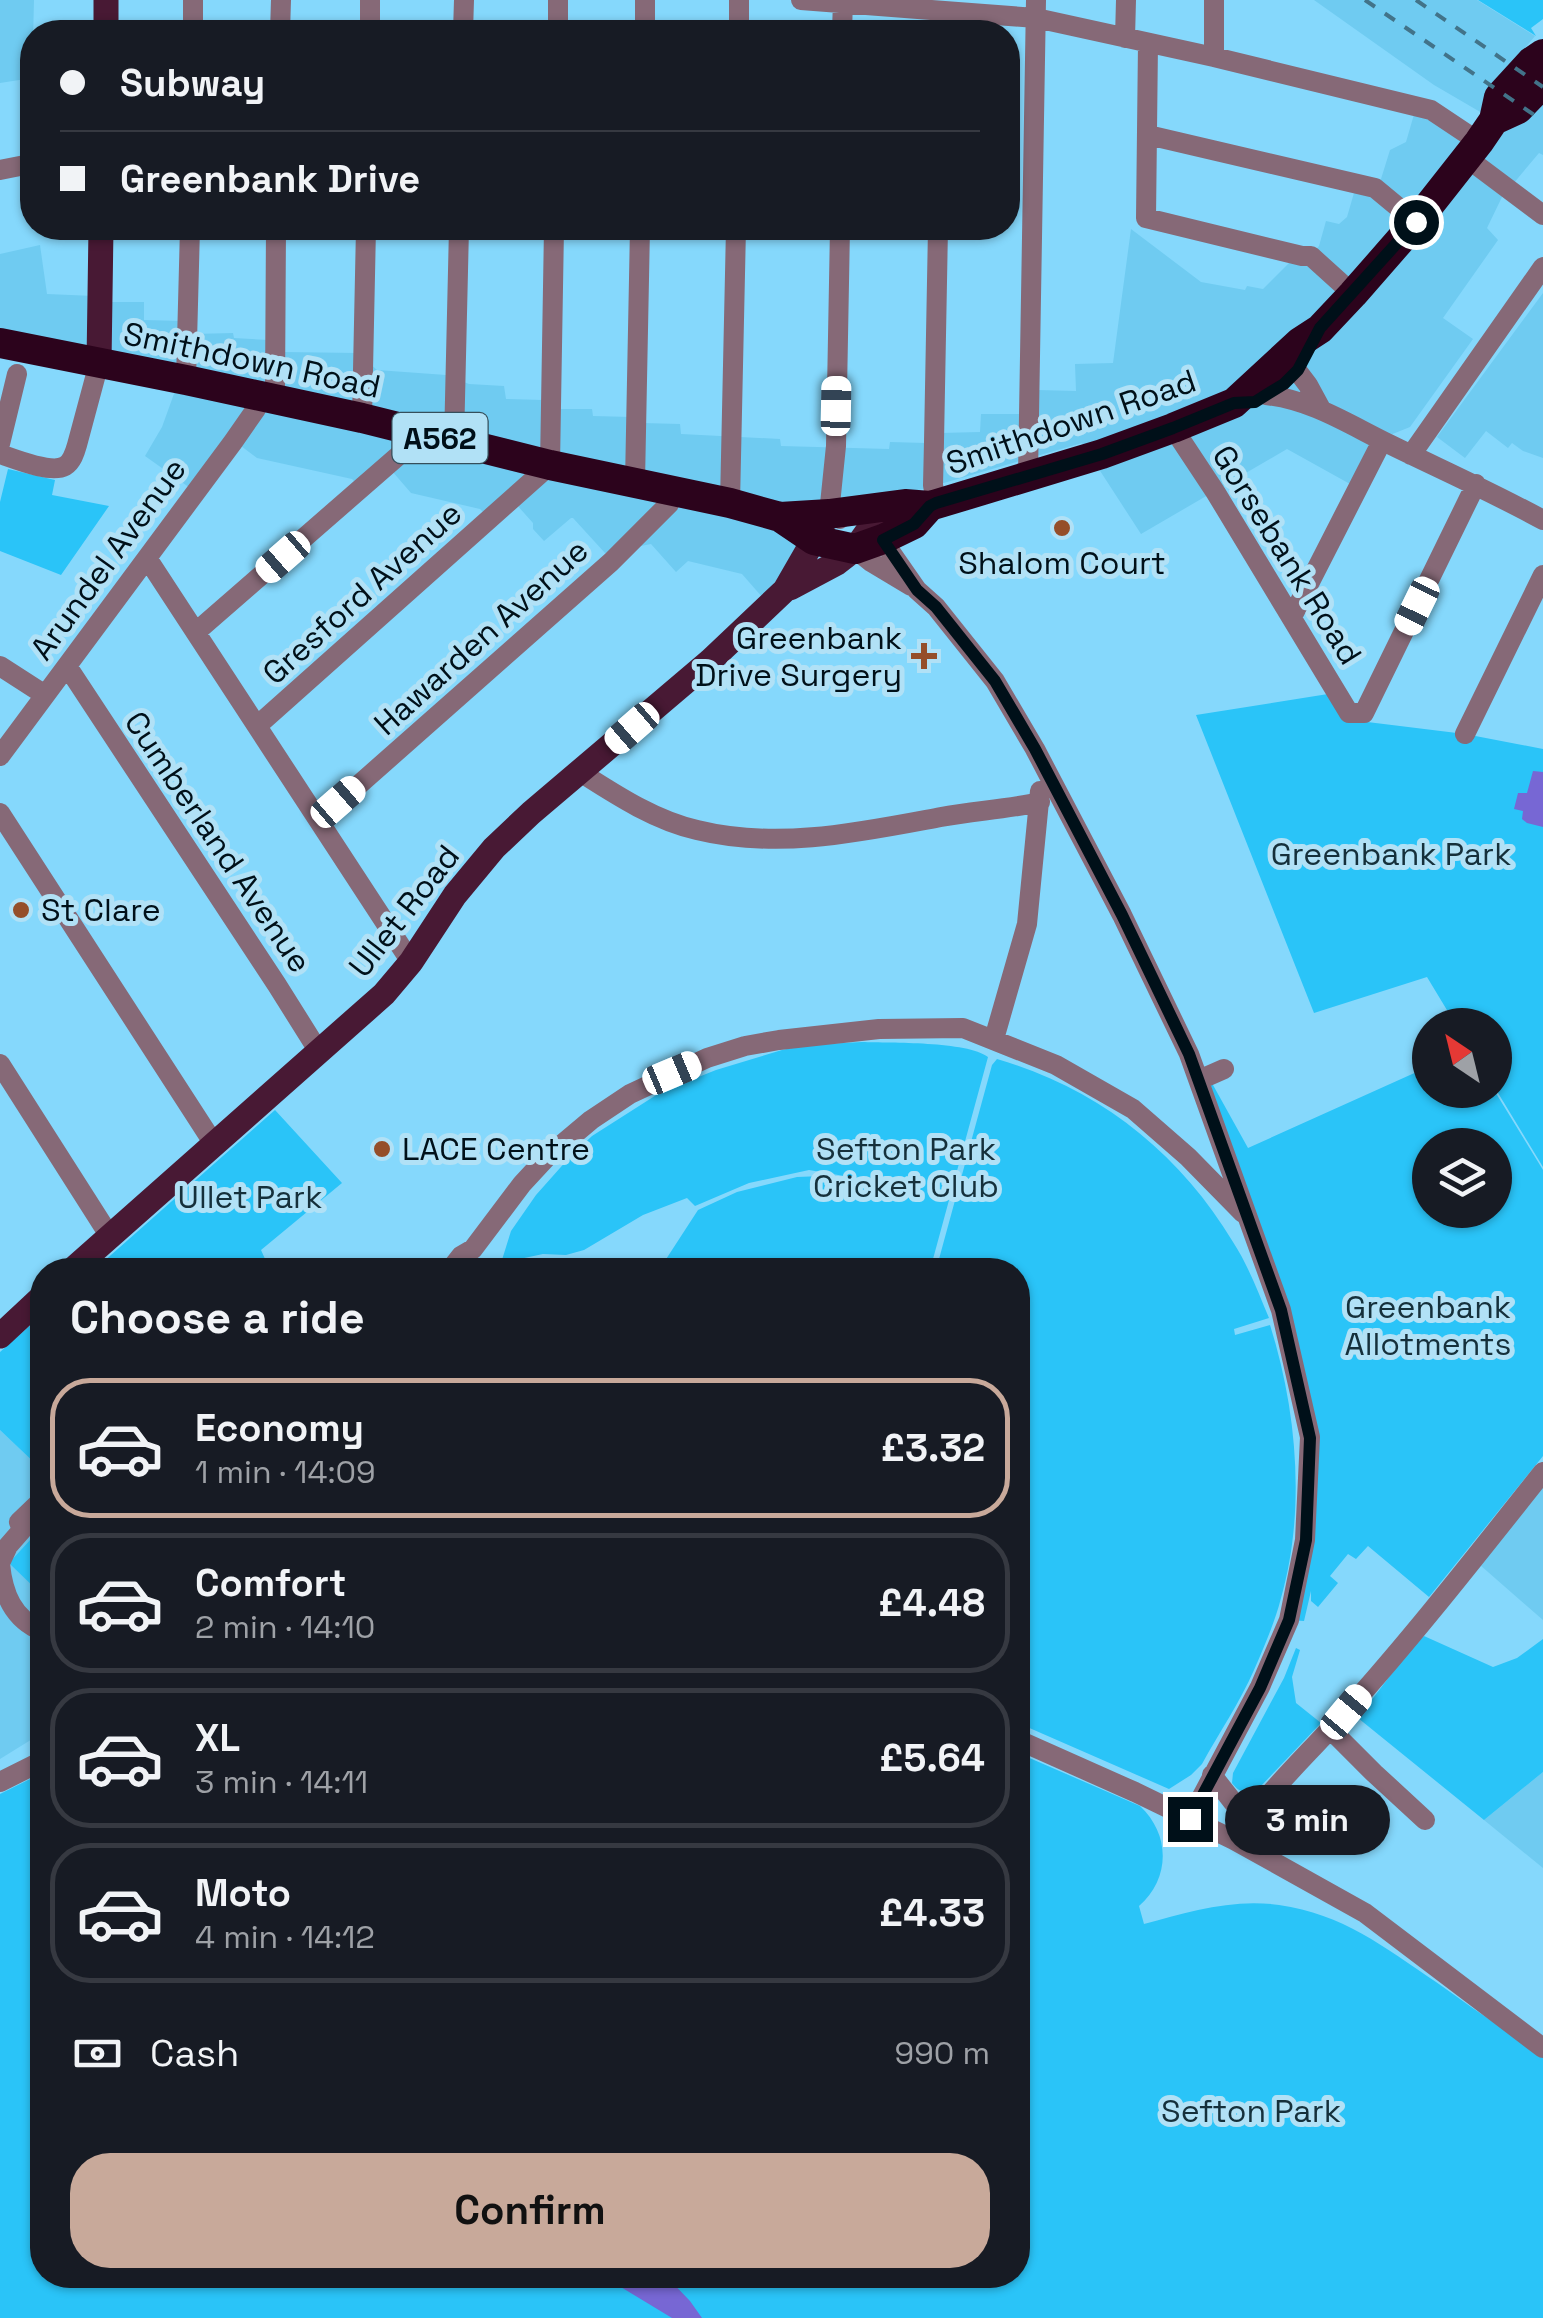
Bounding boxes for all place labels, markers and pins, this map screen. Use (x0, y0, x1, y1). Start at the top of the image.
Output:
marker: Shalom Court (1051, 517, 1073, 539)
place label: Shalom Court (958, 543, 1166, 583)
place label: Greenbank Drive Surgery (695, 618, 902, 695)
marker: Greenbank Drive Surgery (911, 643, 937, 669)
place label: St Clare (41, 890, 161, 930)
marker: St Clare (10, 899, 32, 921)
place label: LACE Centre (402, 1129, 590, 1169)
marker: LACE Centre (371, 1138, 393, 1160)

